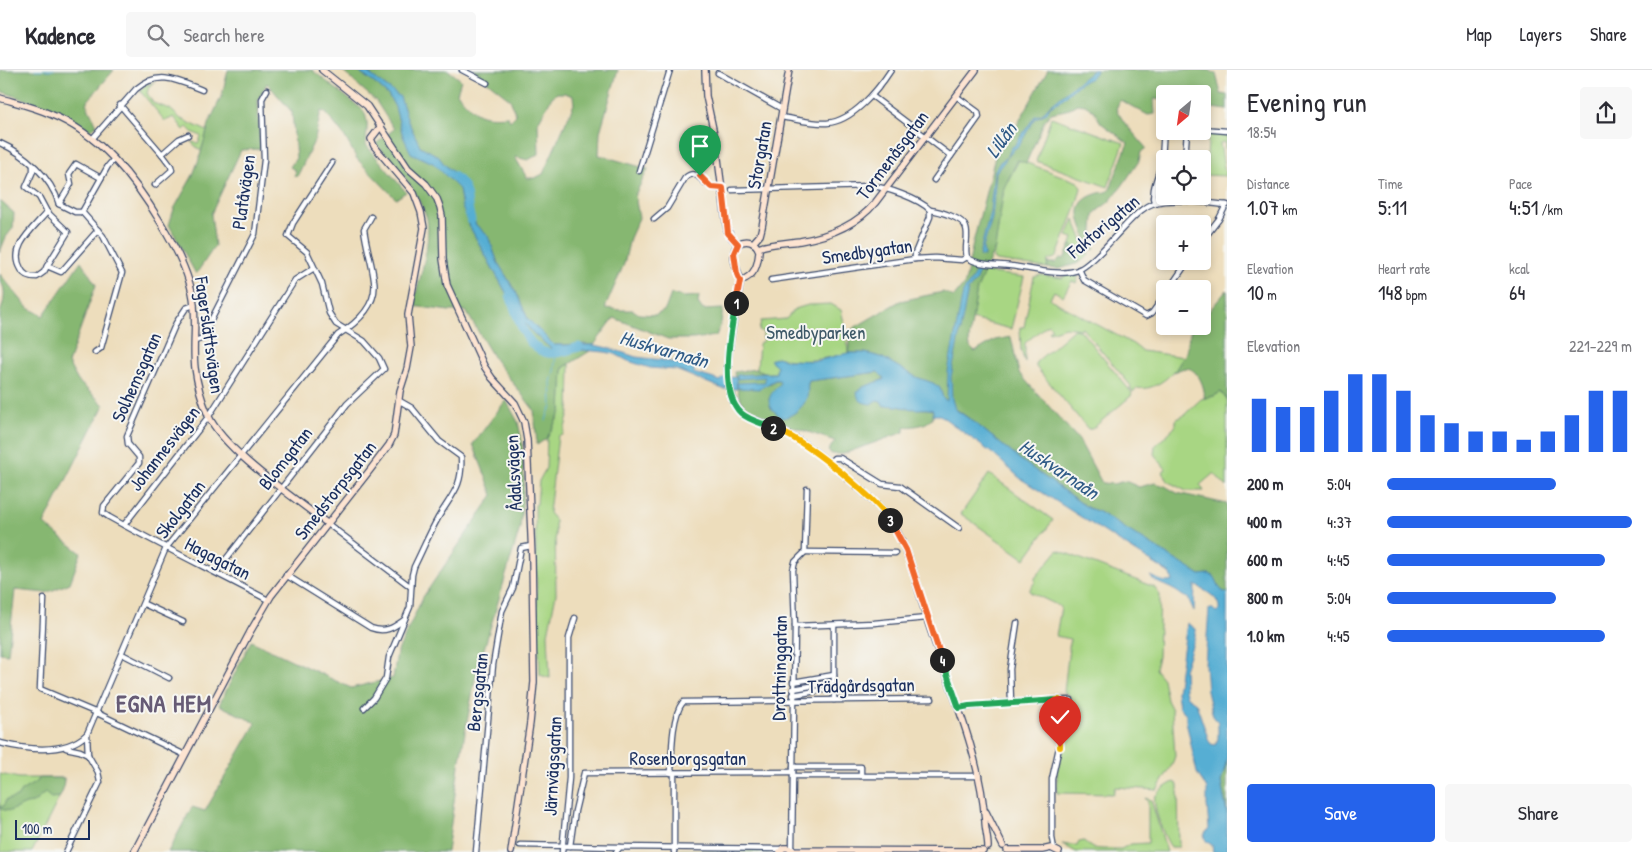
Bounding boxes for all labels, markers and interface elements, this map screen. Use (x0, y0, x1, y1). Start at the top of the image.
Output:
search box (126, 12, 476, 57)
text: Kadence (25, 19, 96, 51)
icon: search (144, 21, 172, 49)
text: Search here (184, 22, 265, 48)
text: Map (1466, 22, 1492, 47)
text: Layers (1520, 22, 1562, 47)
text: Share (1590, 22, 1627, 47)
text: Evening run (1247, 83, 1367, 121)
north arrow (1156, 85, 1211, 140)
map controls (1156, 85, 1211, 335)
button: share (1580, 87, 1632, 139)
street label: Tormenåsgatan (850, 105, 934, 205)
water label: Lillån (979, 115, 1024, 163)
street label: Storgatan (740, 119, 778, 191)
text: 18:54 (1247, 121, 1276, 143)
pin (679, 125, 721, 176)
icon: arrive (686, 132, 714, 160)
button: locate (1156, 150, 1211, 205)
street label: Platåvägen (225, 153, 261, 231)
text: Distance (1247, 174, 1290, 193)
text: Time (1378, 174, 1403, 193)
text: Pace (1509, 174, 1532, 193)
street label: Faktorigatan (1061, 188, 1145, 264)
text: 1.07 (1247, 193, 1279, 222)
text: 5:11 (1378, 193, 1407, 222)
text: 4:51 (1509, 193, 1538, 222)
text: km (1279, 200, 1297, 219)
text: /km (1538, 200, 1563, 219)
button: + (1156, 215, 1211, 270)
street label: Smedbygatan (820, 232, 914, 270)
text: Elevation (1247, 259, 1294, 278)
text: Heart rate (1378, 259, 1430, 278)
text: kcal (1509, 259, 1529, 278)
street label: Fagerslättsvägen (189, 274, 231, 395)
text: 10 (1247, 278, 1264, 307)
text: 148 (1378, 278, 1403, 307)
text: 64 (1509, 278, 1525, 307)
button: − (1156, 280, 1211, 335)
text: m (1264, 285, 1277, 304)
text: bpm (1403, 285, 1427, 304)
pin: 1 (724, 290, 748, 316)
text: 1 (734, 294, 739, 313)
park label: Smedbyparken (766, 319, 866, 345)
water label: Huskvarnaån (617, 323, 713, 375)
street label: Solhemsgatan (105, 328, 167, 426)
text: Elevation (1247, 335, 1300, 357)
text: 221–229 m (1569, 335, 1632, 357)
street label: Johannesvägen (122, 400, 206, 496)
pin: 2 (760, 416, 786, 440)
text: 2 (770, 419, 777, 438)
street label: Blomgatan (252, 421, 318, 495)
water label: Huskvarnaån (1014, 432, 1106, 506)
street label: Ådalsvägen (498, 434, 528, 512)
street label: Smedstorpsgatan (288, 435, 382, 545)
text: 200 m (1247, 473, 1283, 495)
text: 5:04 (1327, 473, 1351, 495)
street label: Skolgatan (149, 474, 211, 544)
pin: 3 (878, 508, 902, 532)
text: 3 (887, 511, 894, 530)
text: 400 m (1247, 511, 1282, 533)
text: 4:37 (1327, 511, 1352, 533)
street label: Hagagatan (181, 530, 255, 586)
text: 600 m (1247, 549, 1282, 571)
text: 4:45 (1327, 549, 1349, 571)
text: 800 m (1247, 587, 1283, 609)
text: 5:04 (1327, 587, 1351, 609)
street label: Drottninggatan (765, 615, 793, 721)
text: 1.0 km (1247, 625, 1285, 647)
text: 4:45 (1327, 625, 1349, 647)
pin: 4 (930, 648, 954, 672)
street label: Bergsgatan (460, 651, 494, 733)
text: 4 (940, 651, 945, 670)
street label: Trädgårdsgatan (807, 671, 915, 699)
district label: EGNA HEM (116, 687, 212, 719)
pin (1039, 696, 1081, 747)
icon: check (1046, 703, 1074, 731)
street label: Järnvägsgatan (536, 716, 568, 816)
street label: Rosenborgsgatan (630, 745, 746, 771)
button: Save (1247, 784, 1435, 842)
button: Share (1445, 784, 1632, 842)
scale bar (15, 817, 90, 840)
text: 100 m (22, 819, 52, 838)

